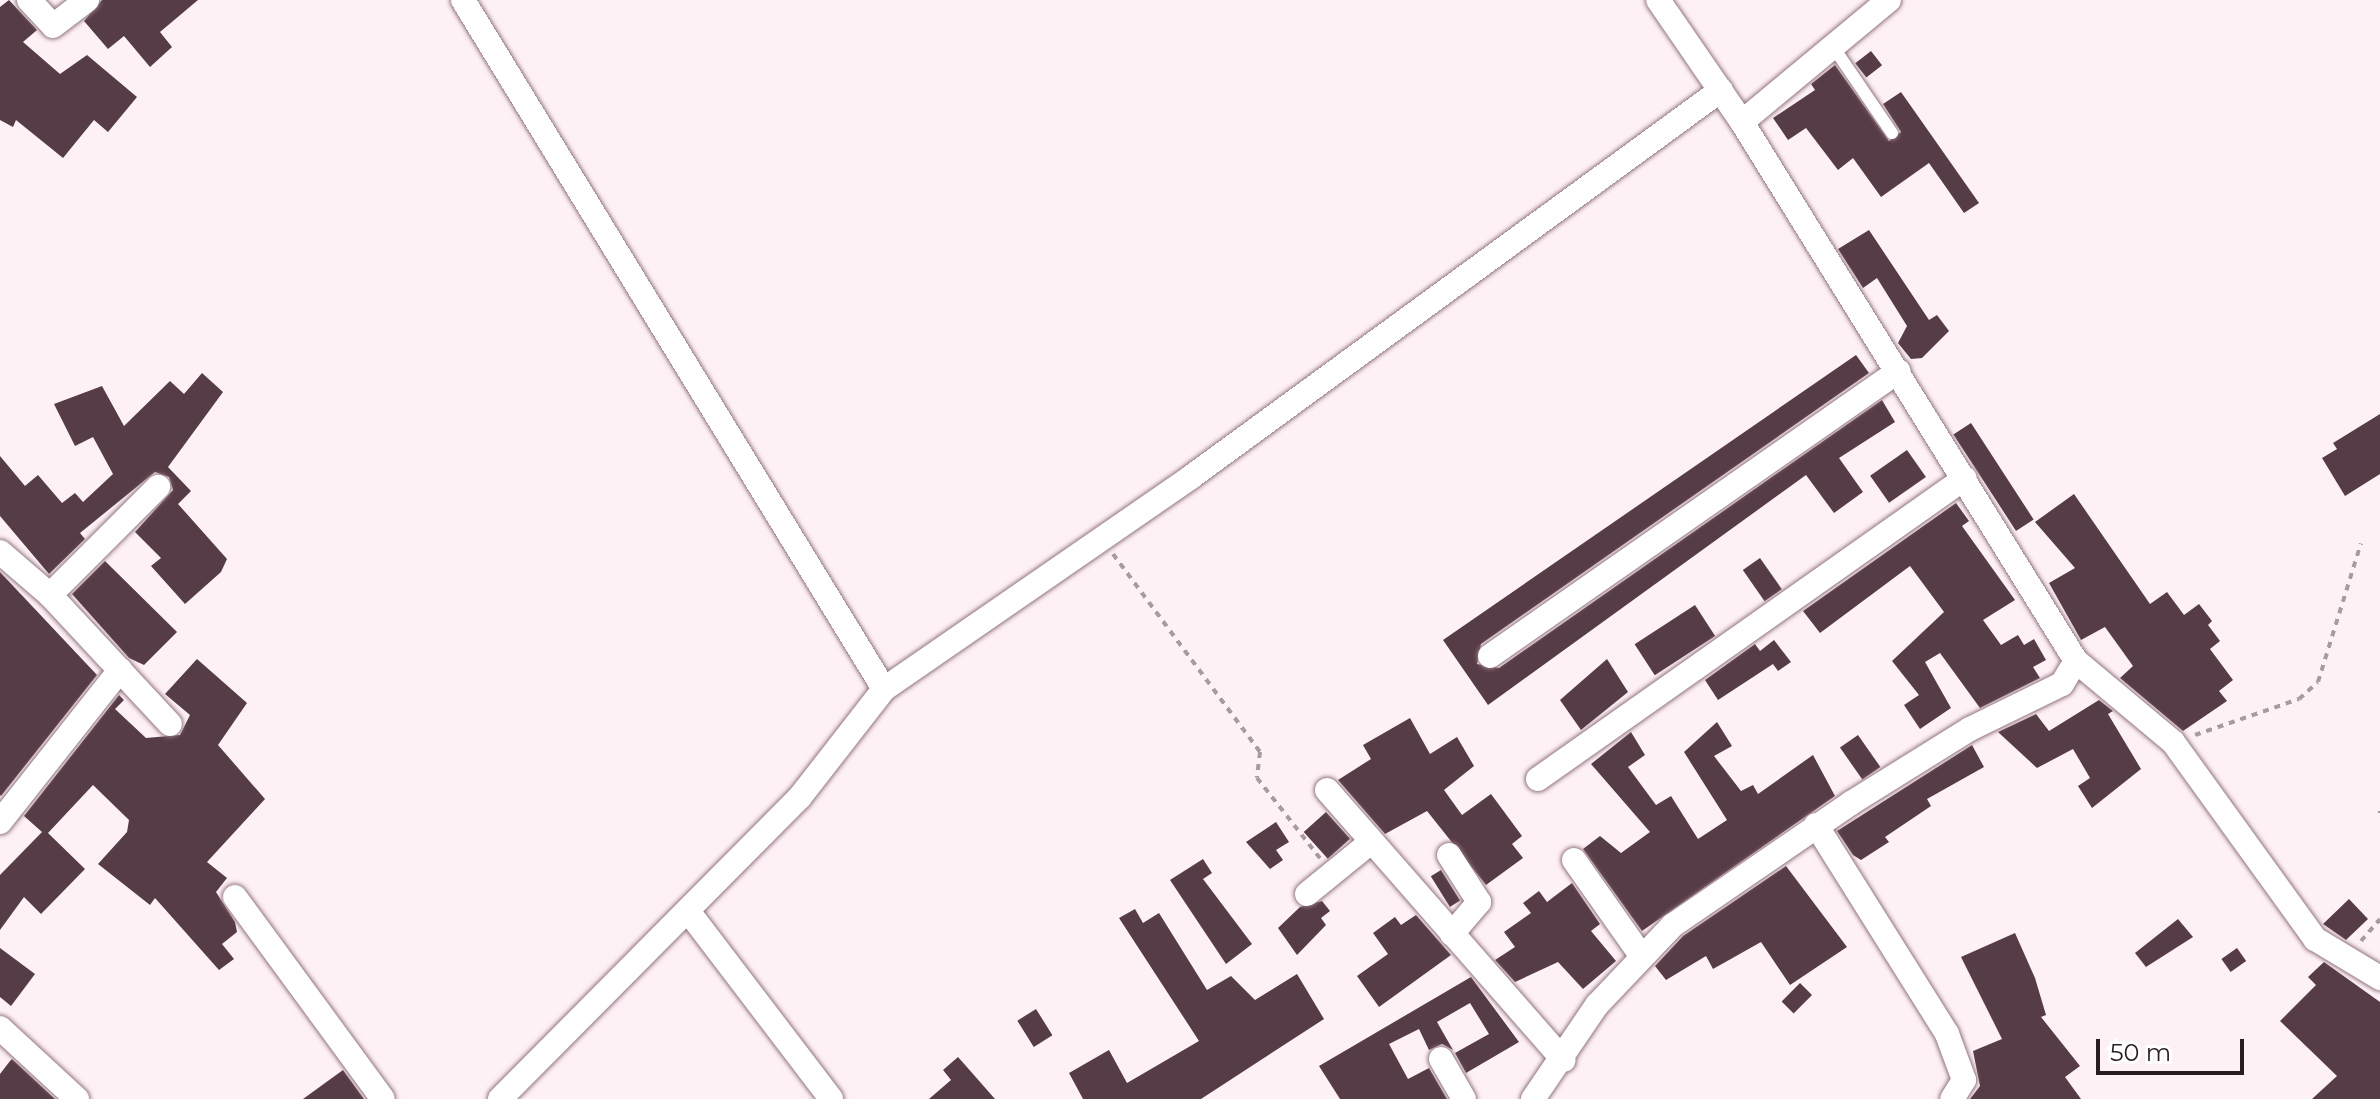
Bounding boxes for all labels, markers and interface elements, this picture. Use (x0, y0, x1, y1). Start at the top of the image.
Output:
scale bar (2100, 1023, 2248, 1073)
text: 50 m (2110, 1038, 2171, 1067)

